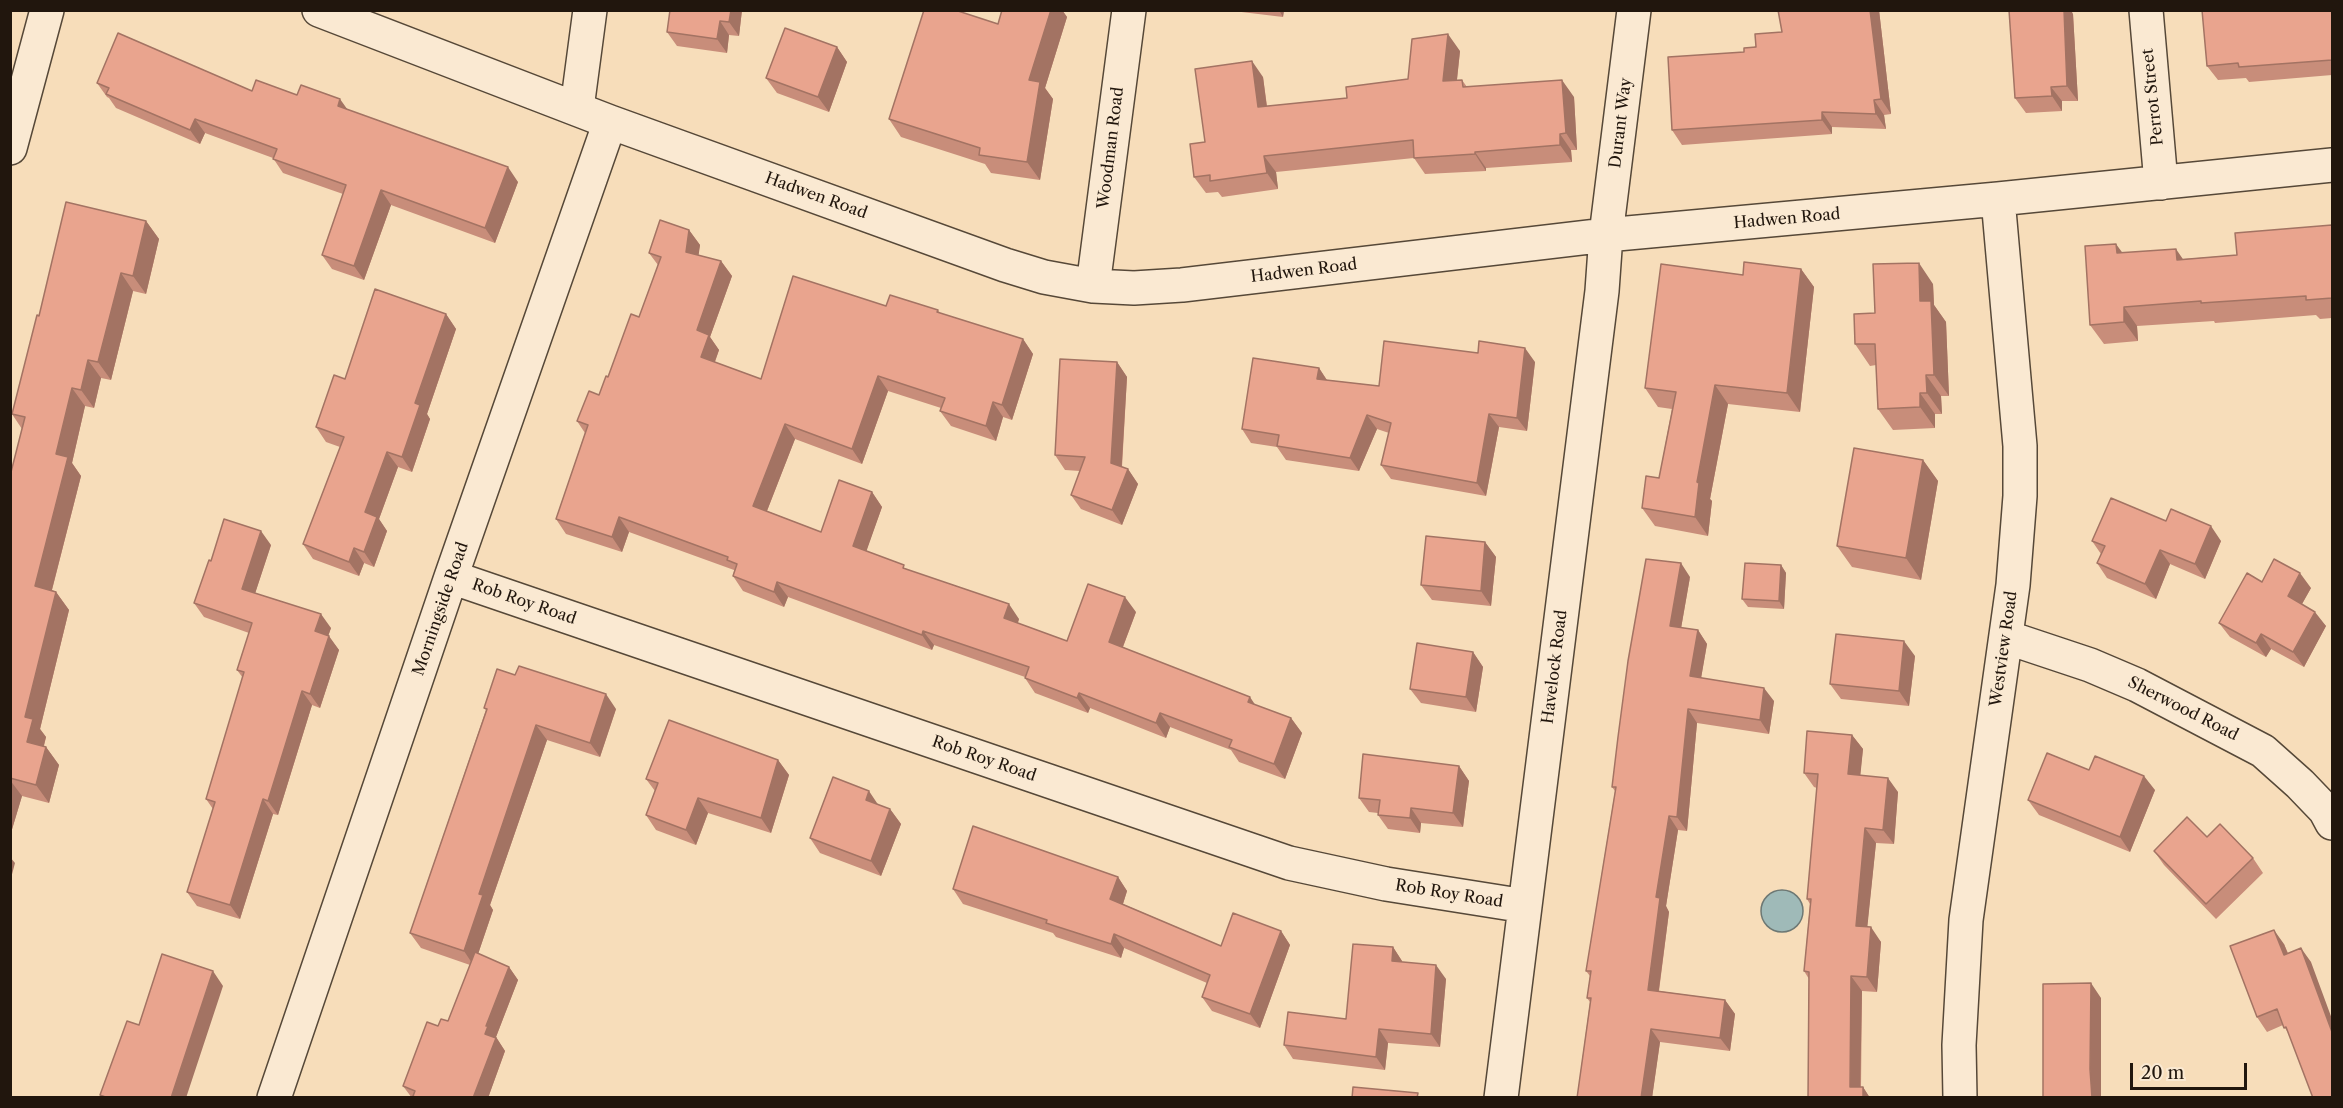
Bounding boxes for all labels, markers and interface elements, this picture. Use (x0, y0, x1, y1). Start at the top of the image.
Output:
street label: Perrot Street (2138, 48, 2168, 146)
street label: Durant Way (1606, 77, 1636, 169)
street label: Woodman Road (1094, 86, 1128, 210)
street label: Hadwen Road (762, 169, 870, 223)
street label: Hadwen Road (1733, 205, 1841, 233)
street label: Hadwen Road (1250, 255, 1358, 287)
street label: Morningside Road (409, 540, 473, 678)
street label: Rob Roy Road (469, 575, 579, 629)
street label: Westview Road (1986, 590, 2022, 708)
street label: Havelock Road (1538, 609, 1572, 725)
street label: Sherwood Road (2125, 673, 2241, 745)
street label: Rob Roy Road (929, 732, 1039, 786)
street label: Rob Roy Road (1394, 876, 1504, 912)
scale bar (2133, 1051, 2250, 1089)
text: 20 m (2141, 1062, 2184, 1084)

